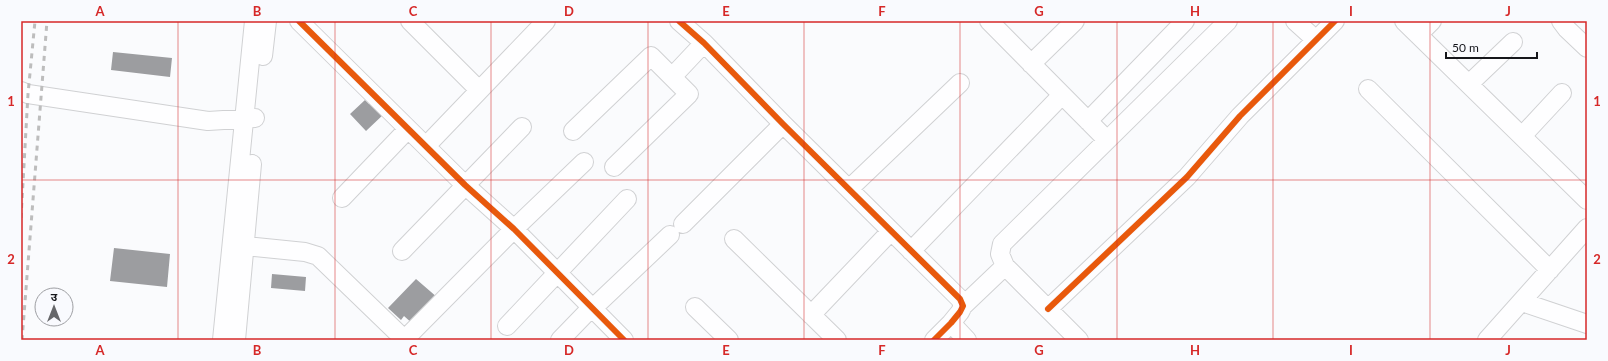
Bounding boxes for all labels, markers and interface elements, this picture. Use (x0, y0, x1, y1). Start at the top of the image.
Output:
text: A (94, 3, 105, 19)
text: B (253, 3, 262, 19)
text: C (409, 3, 418, 19)
text: D (564, 3, 574, 19)
text: E (722, 3, 730, 19)
text: F (878, 3, 886, 19)
text: G (1034, 3, 1044, 19)
text: H (1190, 3, 1200, 19)
text: I (1349, 3, 1353, 19)
text: J (1505, 3, 1511, 19)
scale bar (1446, 34, 1537, 60)
text: 50 m (1452, 40, 1479, 55)
text: 1 (7, 93, 15, 109)
text: 1 (1593, 93, 1601, 109)
text: 2 (7, 251, 15, 267)
text: 2 (1593, 251, 1601, 267)
north arrow (34, 287, 74, 327)
text: उ (51, 290, 58, 303)
text: A (94, 342, 105, 358)
text: B (253, 342, 262, 358)
text: C (409, 342, 418, 358)
text: D (564, 342, 574, 358)
text: E (722, 342, 730, 358)
text: F (878, 342, 886, 358)
text: G (1034, 342, 1044, 358)
text: H (1190, 342, 1200, 358)
text: I (1349, 342, 1353, 358)
text: J (1505, 342, 1511, 358)

